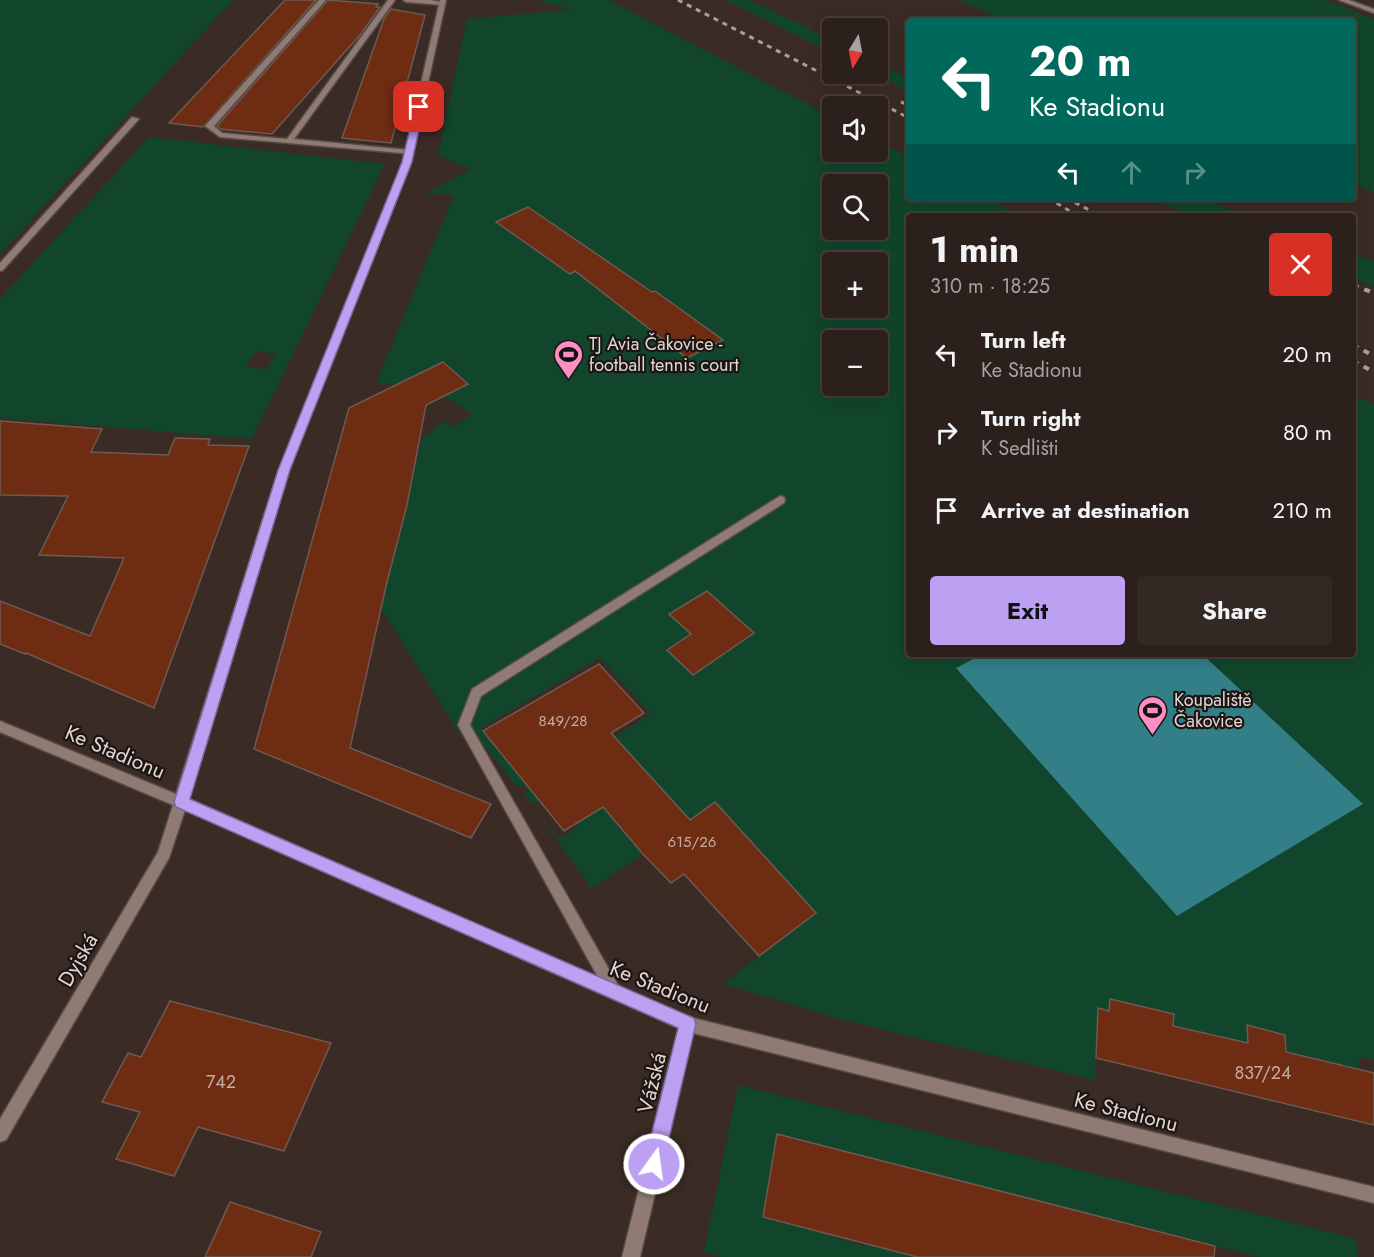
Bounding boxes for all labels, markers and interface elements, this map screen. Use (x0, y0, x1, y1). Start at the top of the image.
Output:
north arrow (822, 18, 888, 84)
map controls (822, 18, 888, 396)
text: 20 m (1029, 31, 1131, 92)
icon: left (930, 42, 1008, 120)
pin (393, 81, 444, 132)
text: Ke Stadionu (1029, 87, 1165, 126)
icon: arrive (402, 90, 435, 123)
button: sound (822, 96, 888, 162)
icon: left (1052, 156, 1085, 189)
icon: ahead (1115, 156, 1148, 189)
icon: right (1178, 156, 1211, 189)
button: search (822, 174, 888, 240)
text: 1 min (930, 223, 1019, 275)
button: close (1269, 233, 1332, 296)
button: + (822, 252, 888, 318)
text: 310 m · 18:25 (930, 272, 1050, 301)
text: Turn left (981, 324, 1066, 356)
button: − (822, 330, 888, 396)
place label: TJ Avia Čakovice - football tennis court (589, 331, 740, 378)
sports icon: TJ Avia Čakovice - football tennis court (552, 338, 584, 380)
icon: left (930, 338, 963, 371)
text: 20 m (1283, 338, 1332, 370)
text: Ke Stadionu (981, 356, 1082, 385)
text: Turn right (981, 402, 1081, 434)
icon: right (930, 416, 963, 449)
text: 80 m (1283, 416, 1332, 448)
text: K Sedlišti (981, 434, 1059, 463)
icon: arrive (930, 494, 963, 527)
text: Arrive at destination (981, 494, 1190, 526)
text: 210 m (1273, 494, 1332, 526)
button: Exit (930, 576, 1125, 645)
button: Share (1137, 576, 1332, 645)
place label: Koupaliště Čakovice (1174, 687, 1252, 734)
sports icon: Koupaliště Čakovice (1137, 694, 1169, 736)
house number: 849/28 (539, 710, 587, 732)
street label: Ke Stadionu (60, 717, 170, 787)
house number: 615/26 (668, 831, 716, 853)
street label: Dyjská (51, 928, 105, 992)
street label: Ke Stadionu (605, 953, 715, 1021)
street label: Vážská (630, 1049, 674, 1117)
house number: 837/24 (1234, 1060, 1292, 1086)
house number: 742 (206, 1069, 236, 1095)
street label: Ke Stadionu (1071, 1085, 1181, 1139)
position arrow (622, 1132, 686, 1196)

